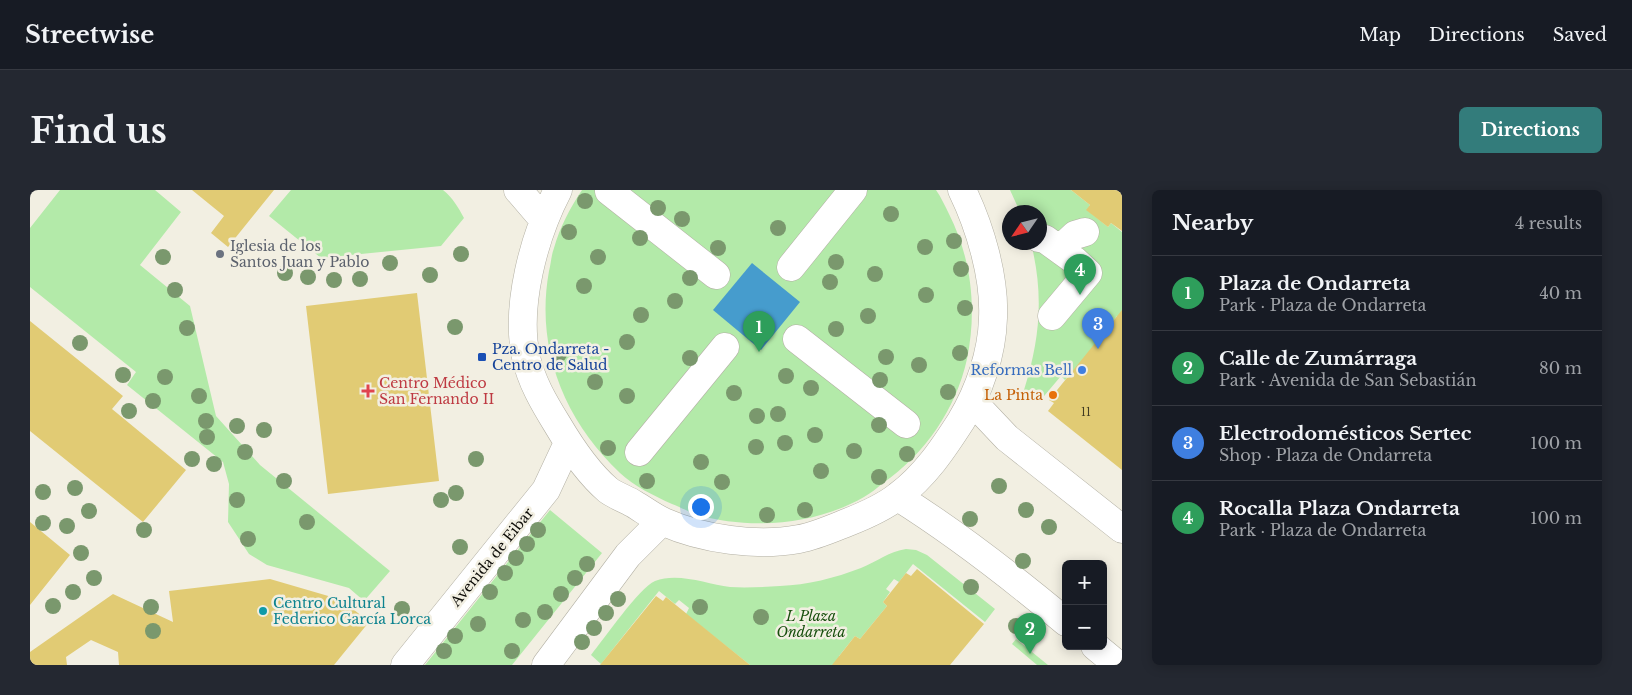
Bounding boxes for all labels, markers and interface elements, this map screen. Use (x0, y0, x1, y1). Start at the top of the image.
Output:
text: Streetwise (25, 20, 154, 49)
text: Map (1359, 24, 1401, 46)
text: Directions (1429, 24, 1525, 46)
text: Saved (1553, 24, 1607, 46)
button: Directions (1459, 107, 1602, 153)
text: Find us (30, 109, 167, 152)
north arrow (1002, 205, 1047, 250)
text: Nearby (1172, 210, 1253, 236)
text: 4 results (1515, 213, 1582, 233)
place label: Iglesia de los Santos Juan y Pablo (230, 237, 369, 271)
marker: Iglesia de los Santos Juan y Pablo (214, 248, 226, 260)
pin: 4 (1064, 254, 1096, 295)
text: Plaza de Ondarreta (1219, 272, 1410, 295)
text: 1 (1185, 283, 1191, 303)
text: 40 m (1539, 283, 1582, 303)
text: Park · Plaza de Ondarreta (1219, 295, 1426, 315)
pin: 3 (1082, 308, 1114, 349)
pin: 1 (743, 311, 775, 352)
place label: Pza. Ondarreta - Centro de Salud (492, 340, 610, 374)
text: Calle de Zumárraga (1219, 347, 1417, 370)
marker: Pza. Ondarreta - Centro de Salud (476, 351, 488, 363)
text: 2 (1183, 358, 1193, 378)
text: 80 m (1539, 358, 1582, 378)
place label: Reformas Bell (971, 361, 1072, 379)
marker: Reformas Bell (1076, 364, 1088, 376)
text: Park · Avenida de San Sebastián (1219, 370, 1476, 390)
place label: Centro Médico San Fernando II (379, 374, 494, 408)
marker: Centro Médico San Fernando II (361, 384, 375, 398)
place label: La Pinta (984, 386, 1043, 404)
marker: La Pinta (1047, 389, 1059, 401)
house number: 11 (1081, 405, 1091, 419)
text: Electrodomésticos Sertec (1219, 422, 1472, 445)
text: 3 (1183, 433, 1193, 453)
text: 100 m (1530, 433, 1582, 453)
text: Shop · Plaza de Ondarreta (1219, 445, 1432, 465)
your location (688, 494, 714, 520)
text: Rocalla Plaza Ondarreta (1219, 497, 1460, 520)
street label: Avenida de Eibar (446, 504, 538, 611)
text: 4 (1183, 508, 1193, 528)
text: 100 m (1530, 508, 1582, 528)
text: Park · Plaza de Ondarreta (1219, 520, 1426, 540)
map controls (1062, 560, 1107, 650)
button: + (1062, 560, 1107, 605)
place label: Centro Cultural Federico García Lorca (273, 594, 431, 628)
marker: Centro Cultural Federico García Lorca (257, 605, 269, 617)
button: − (1062, 605, 1107, 650)
park label: L Plaza Ondarreta (777, 607, 845, 641)
pin: 2 (1014, 613, 1046, 654)

